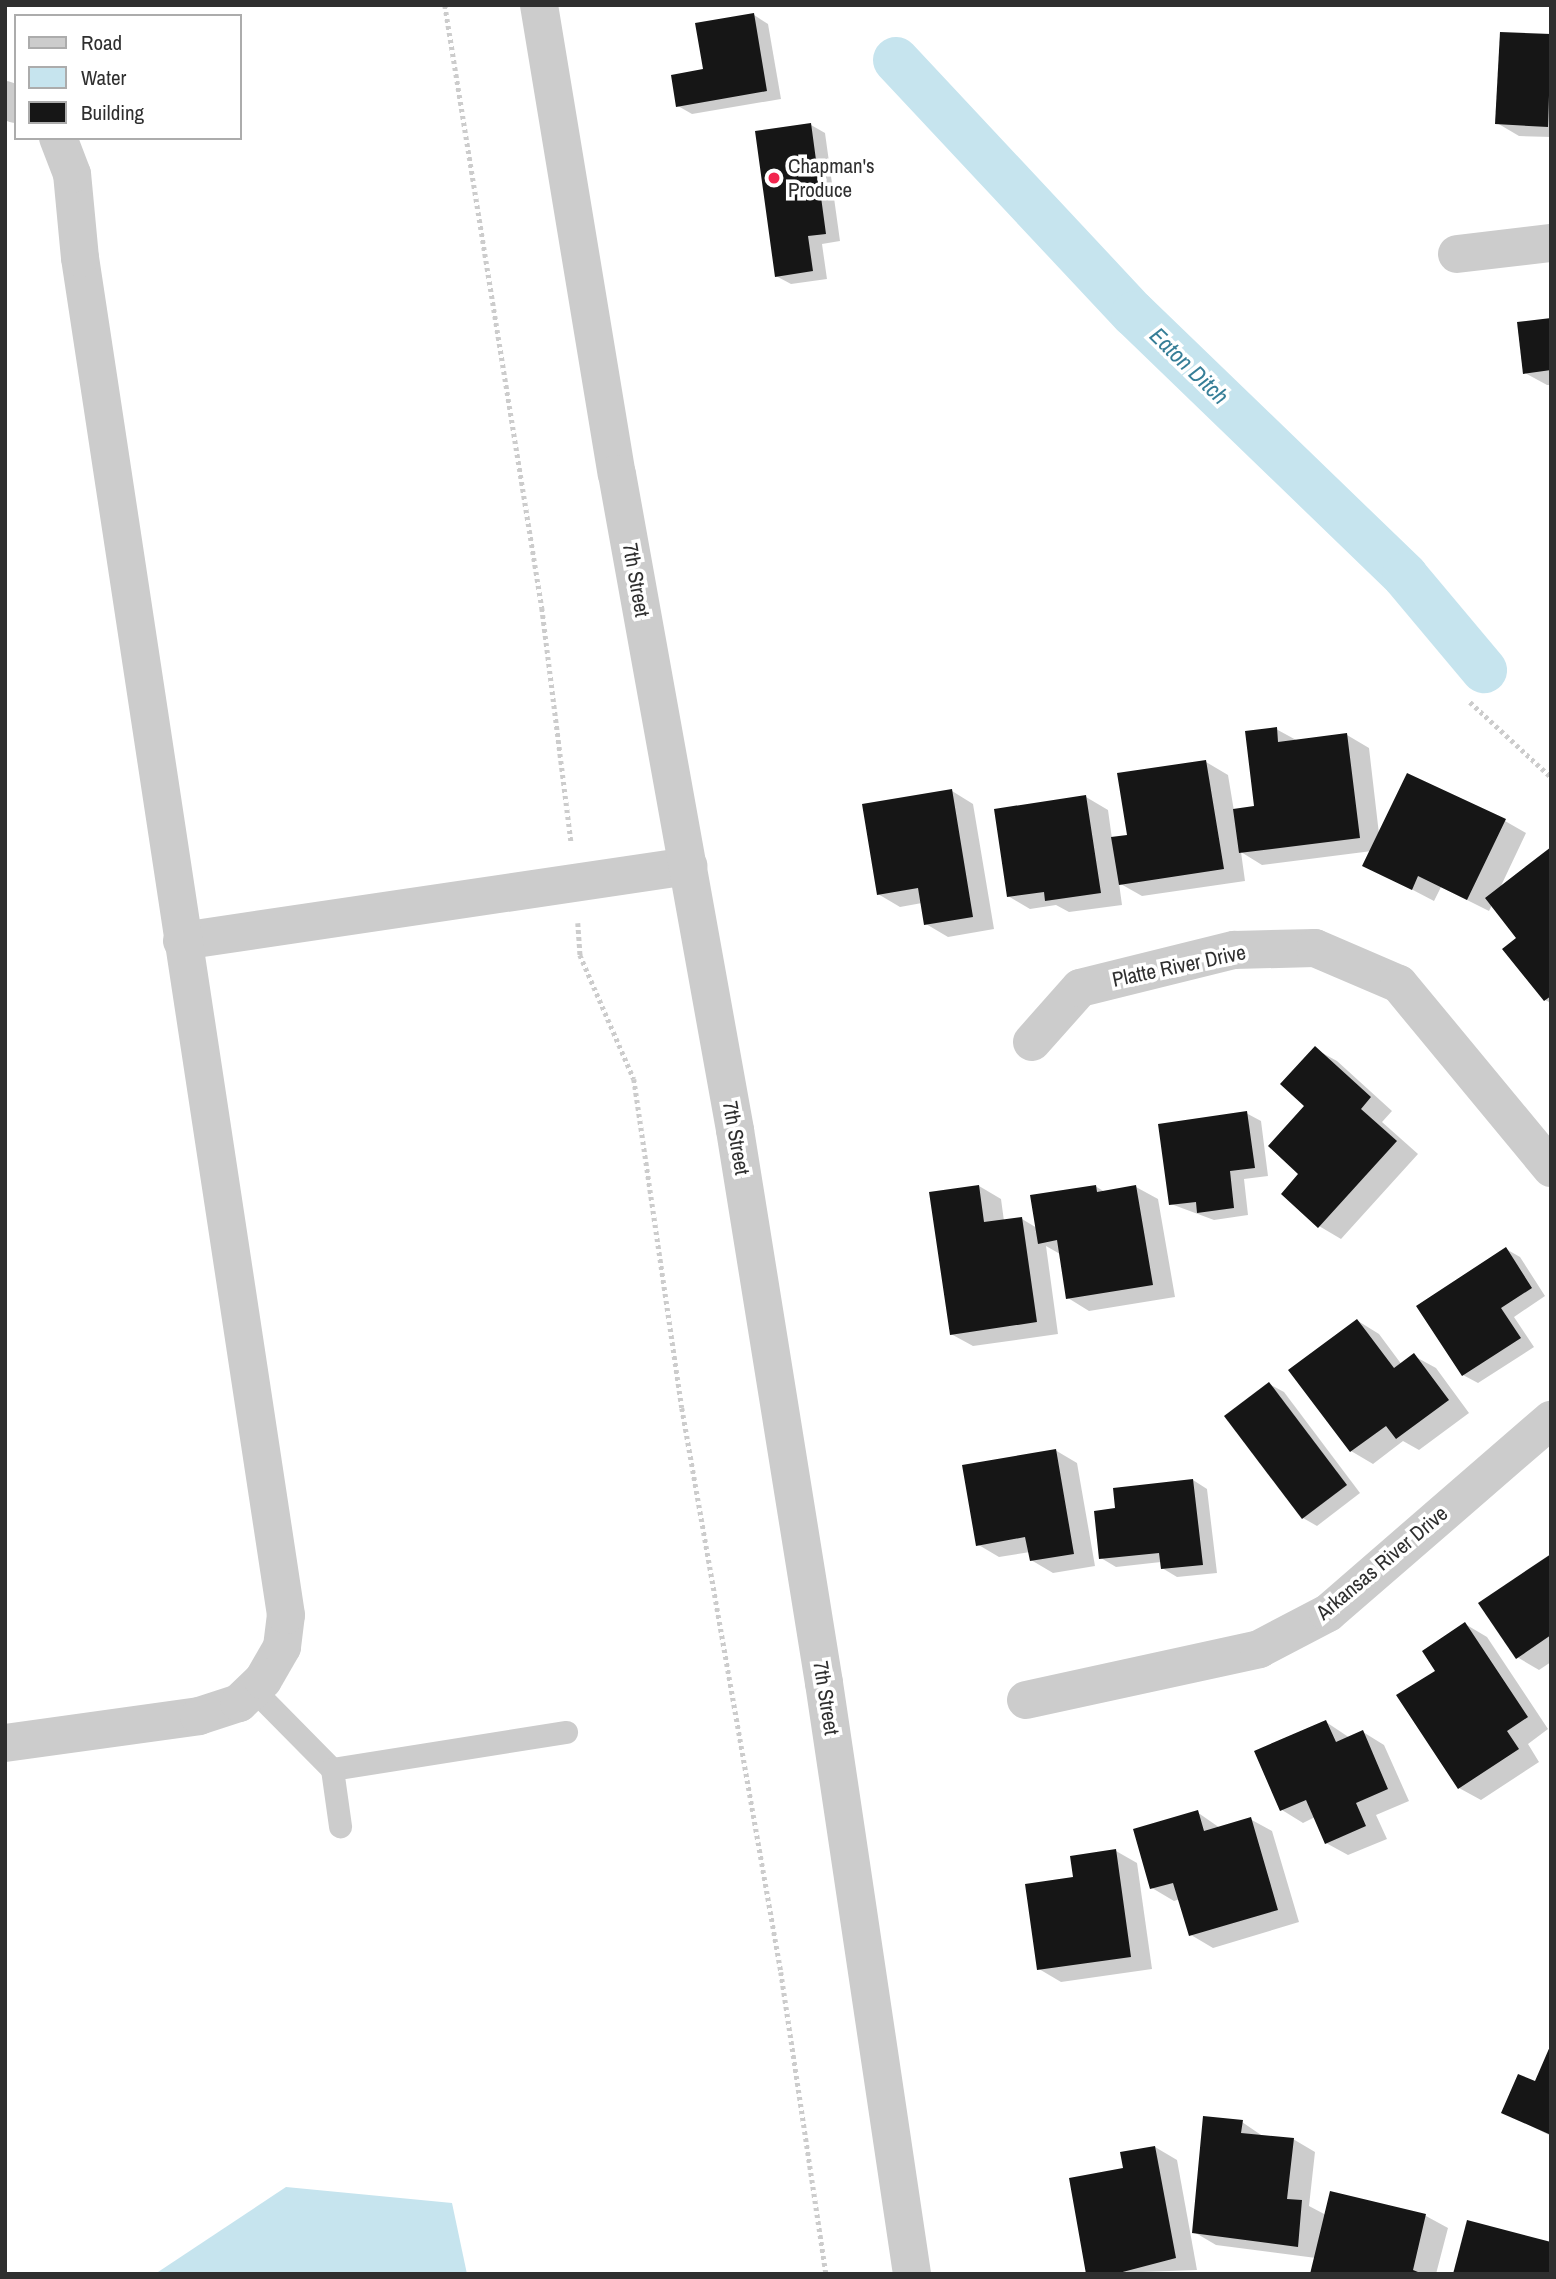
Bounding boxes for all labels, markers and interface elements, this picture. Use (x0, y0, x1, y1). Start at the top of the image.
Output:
legend (14, 14, 242, 140)
text: Road (81, 28, 122, 57)
text: Water (81, 63, 126, 92)
text: Building (81, 98, 144, 127)
place label: Chapman's Produce (788, 153, 875, 203)
marker: Chapman's Produce (766, 170, 782, 186)
water label: Eaton Ditch (1144, 322, 1234, 410)
street label: 7th Street (617, 541, 655, 619)
street label: Platte River Drive (1110, 940, 1248, 992)
street label: 7th Street (717, 1099, 755, 1177)
street label: Arkansas River Drive (1311, 1501, 1453, 1625)
street label: 7th Street (808, 1659, 844, 1737)

